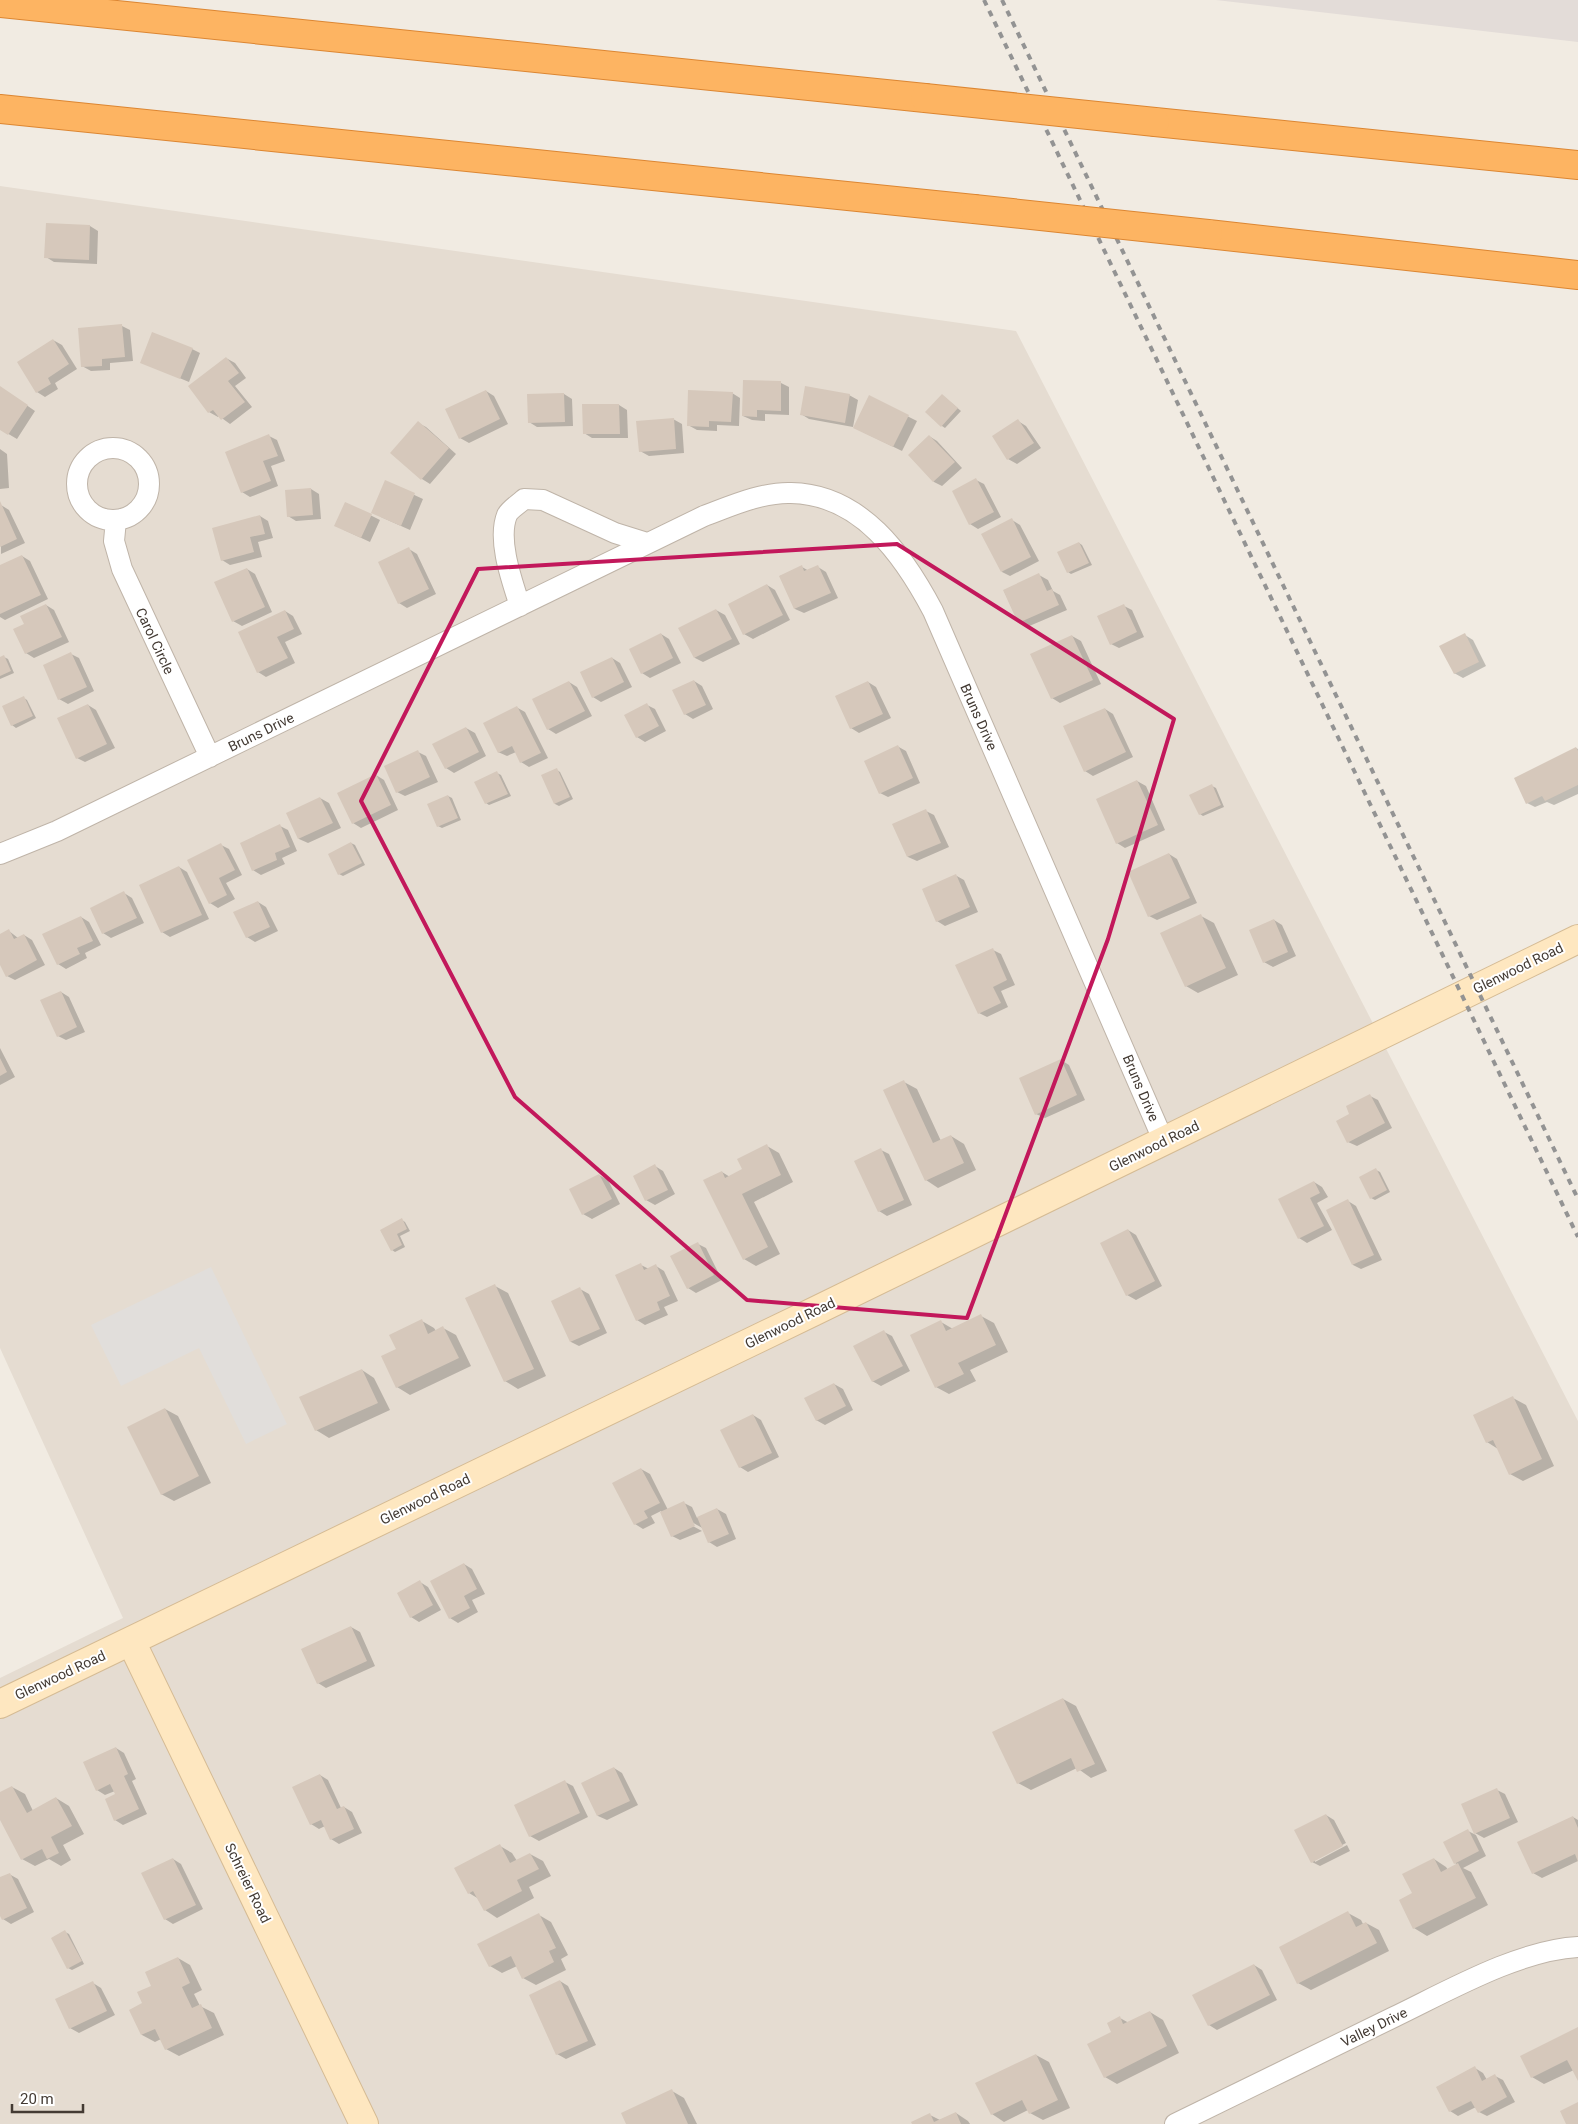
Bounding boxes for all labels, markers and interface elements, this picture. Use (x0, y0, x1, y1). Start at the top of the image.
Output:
street label: Carol Circle (133, 605, 177, 677)
street label: Bruns Drive (957, 681, 1001, 753)
street label: Bruns Drive (226, 709, 296, 755)
street label: Glenwood Road (1470, 939, 1566, 997)
street label: Bruns Drive (1120, 1052, 1162, 1124)
street label: Glenwood Road (1106, 1117, 1202, 1175)
street label: Glenwood Road (742, 1294, 838, 1352)
street label: Glenwood Road (377, 1470, 473, 1528)
street label: Glenwood Road (12, 1647, 108, 1703)
street label: Schreier Road (222, 1841, 274, 1925)
street label: Valley Drive (1338, 2004, 1410, 2050)
scale bar (12, 2082, 84, 2114)
text: 20 m (20, 2090, 54, 2108)

